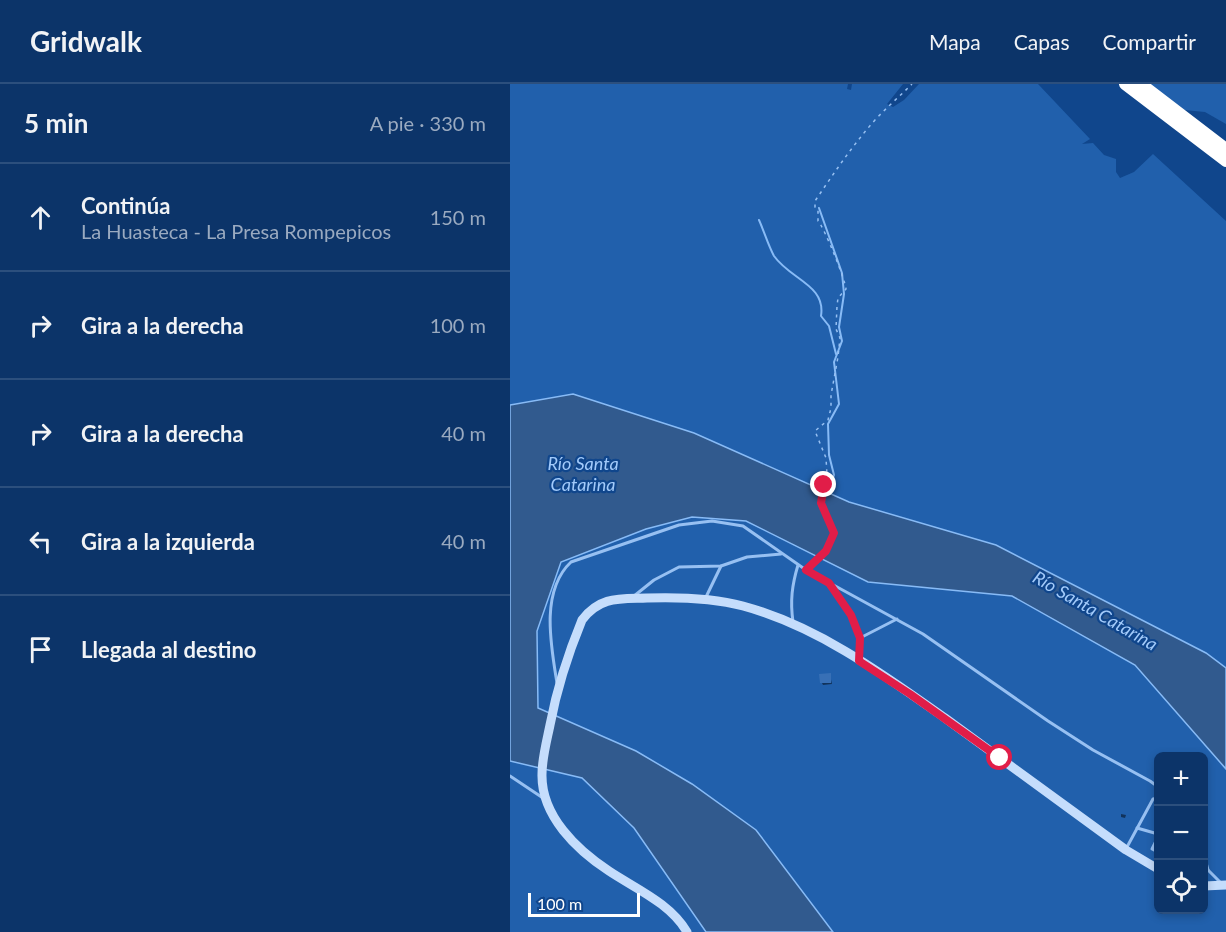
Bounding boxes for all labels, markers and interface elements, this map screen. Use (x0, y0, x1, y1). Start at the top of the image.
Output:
text: Gridwalk (30, 24, 142, 58)
text: Mapa (929, 29, 981, 54)
text: Capas (1014, 29, 1070, 54)
text: Compartir (1103, 29, 1196, 54)
text: 5 min (24, 107, 88, 139)
text: A pie · 330 m (370, 111, 486, 135)
text: Continúa (81, 192, 170, 219)
icon: ahead (24, 201, 57, 234)
text: 150 m (430, 205, 486, 229)
text: La Huasteca - La Presa Rompepicos (81, 219, 391, 243)
icon: right (24, 309, 57, 342)
text: Gira a la derecha (81, 312, 244, 339)
text: 100 m (430, 313, 486, 337)
icon: right (24, 417, 57, 450)
text: Gira a la derecha (81, 420, 244, 447)
text: 40 m (441, 421, 486, 445)
water label: Río Santa Catarina (547, 452, 619, 495)
route end (810, 471, 836, 497)
icon: left (24, 525, 57, 558)
text: Gira a la izquierda (81, 528, 255, 555)
text: 40 m (441, 529, 486, 553)
water label: Río Santa Catarina (1029, 566, 1162, 655)
icon: arrive (24, 633, 57, 666)
text: Llegada al destino (81, 636, 257, 663)
route start (986, 744, 1012, 770)
map controls (1154, 752, 1208, 914)
button: + (1154, 752, 1208, 806)
button: − (1154, 806, 1208, 860)
button: locate (1154, 860, 1208, 914)
scale bar (528, 890, 640, 918)
text: 100 m (537, 894, 582, 913)

